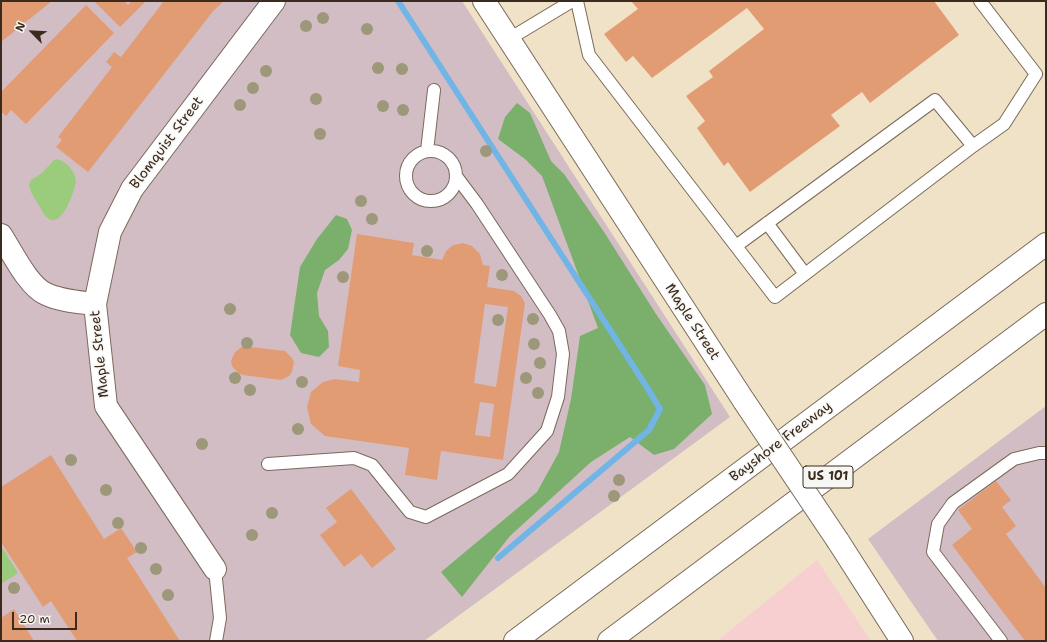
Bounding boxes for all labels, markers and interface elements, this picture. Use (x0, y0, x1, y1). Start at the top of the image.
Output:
north arrow (12, 12, 52, 52)
text: N (12, 20, 29, 34)
street label: Blomquist Street (127, 93, 207, 193)
street label: Maple Street (661, 281, 723, 363)
street label: Maple Street (87, 309, 113, 399)
street label: Bayshore Freeway (727, 398, 835, 486)
road number: US 101 (803, 466, 853, 488)
scale bar (14, 604, 79, 630)
text: 20 m (19, 611, 50, 627)

